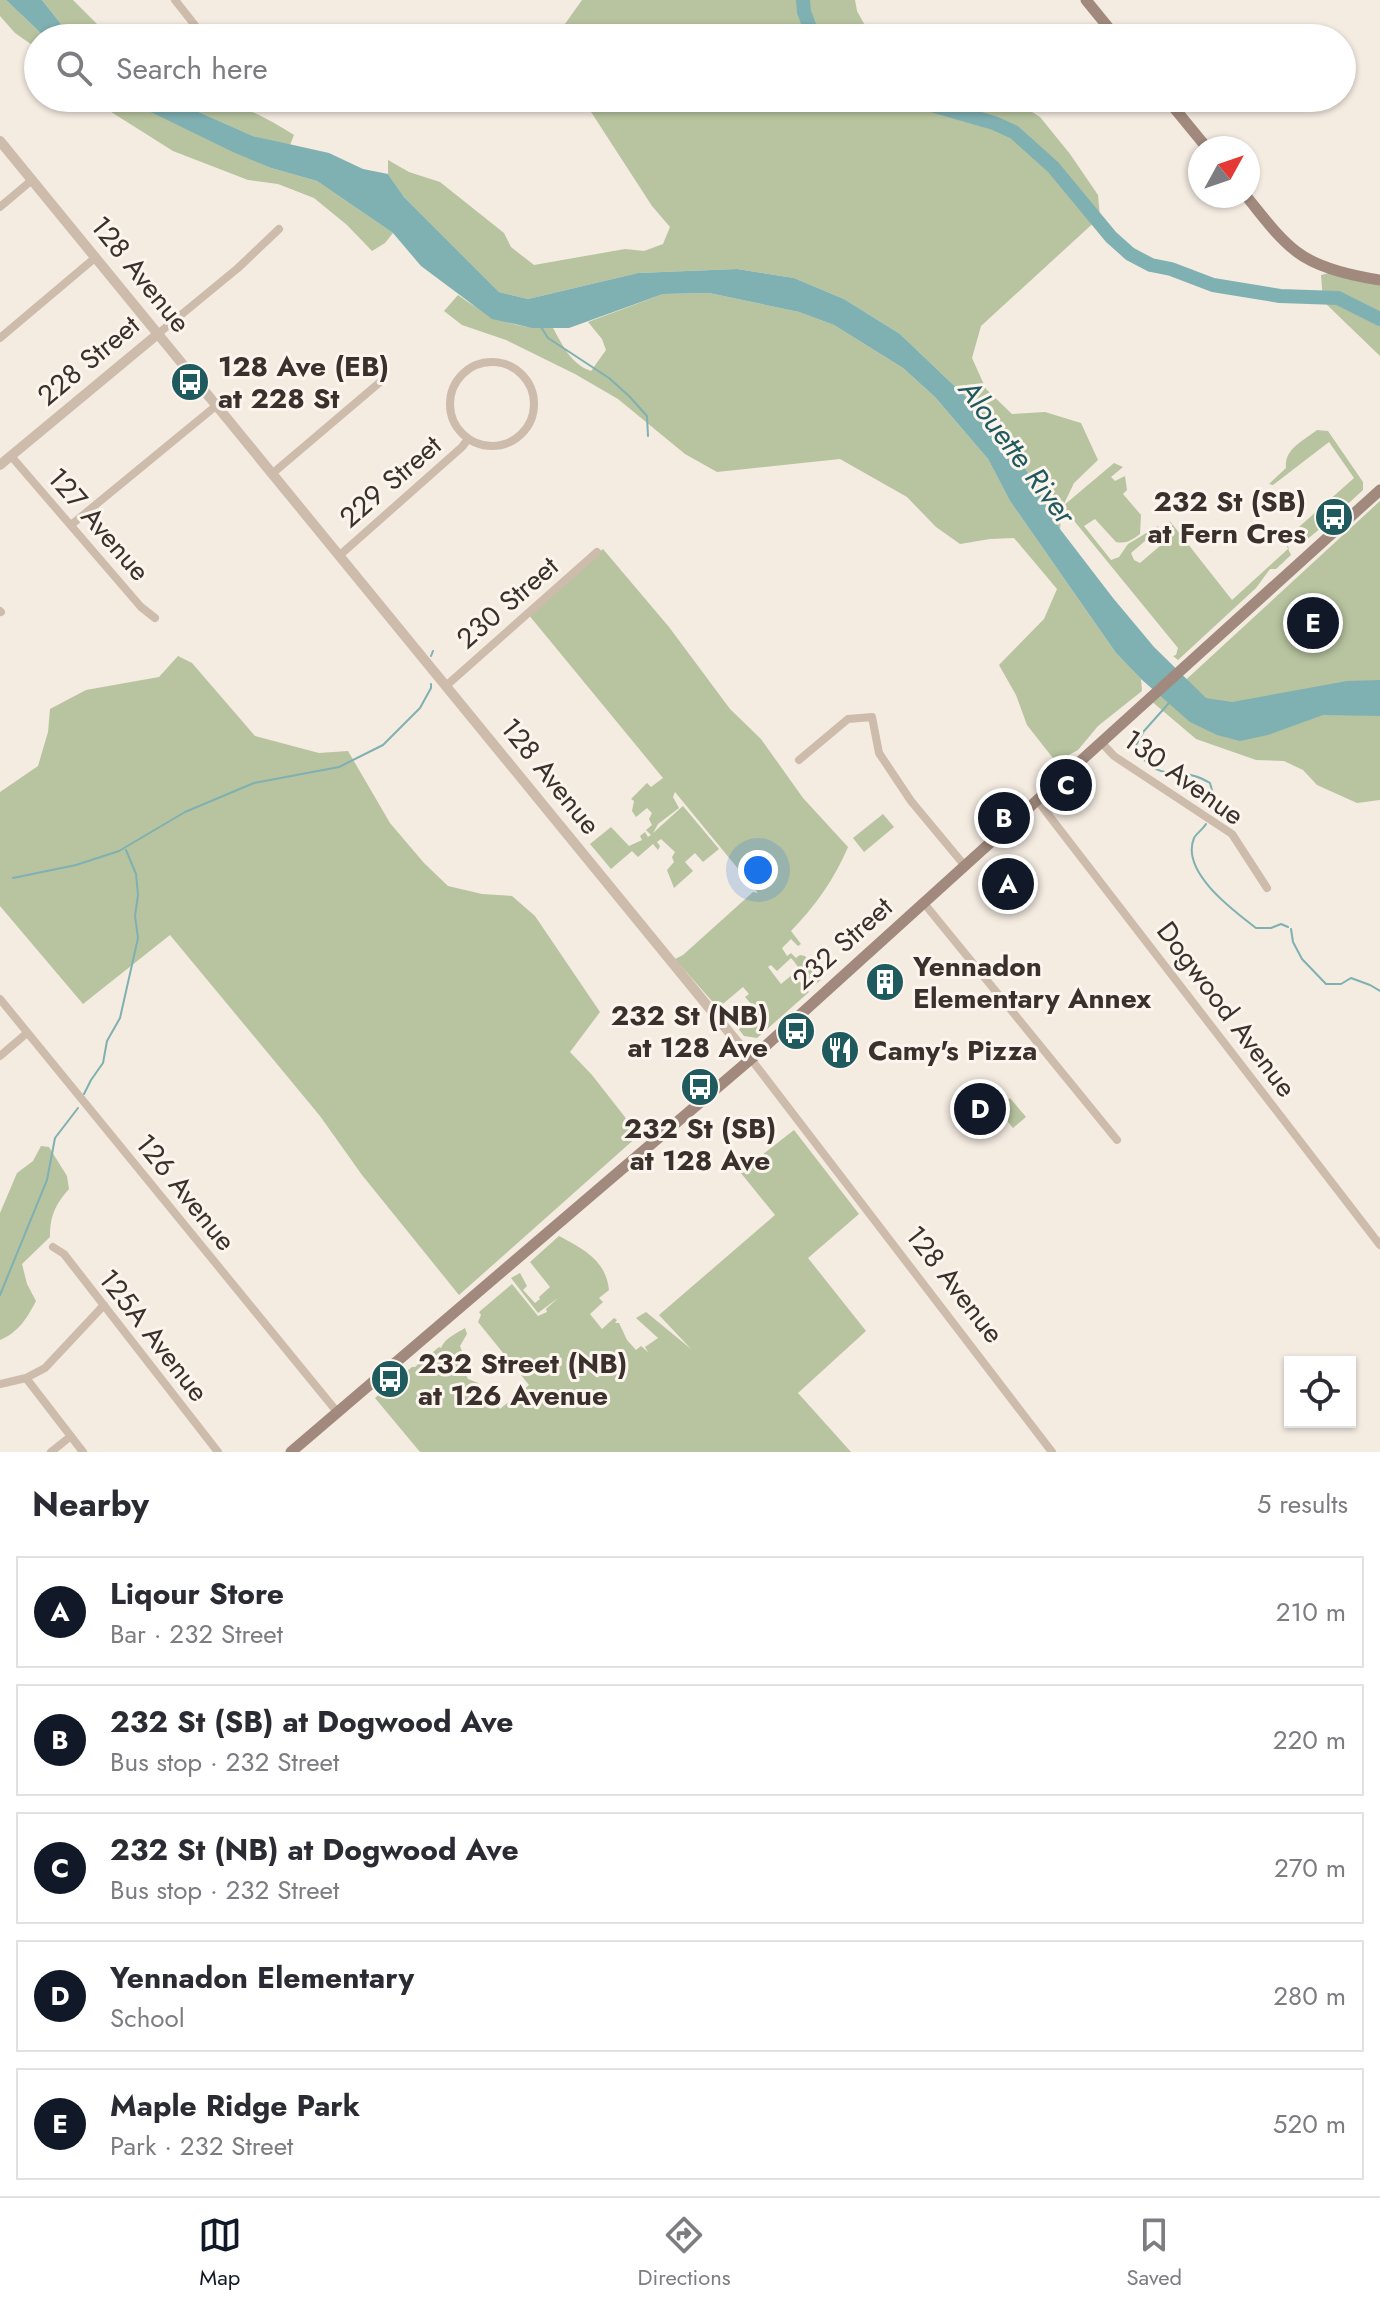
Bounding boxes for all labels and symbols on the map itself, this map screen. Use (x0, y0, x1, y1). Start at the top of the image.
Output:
north arrow (1188, 136, 1260, 208)
street label: 128 Avenue (81, 207, 200, 341)
street label: 228 Street (28, 305, 149, 415)
place label: 128 Ave (EB) at 228 St (218, 346, 389, 419)
bus stop icon: 128 Ave (EB) at 228 St (169, 361, 211, 403)
water label: Alouette River (948, 370, 1087, 535)
street label: 229 Street (330, 425, 450, 537)
street label: 127 Avenue (38, 458, 160, 590)
place label: 232 St (SB) at Fern Cres (1147, 481, 1306, 554)
bus stop icon: 232 St (SB) at Fern Cres (1313, 496, 1355, 538)
street label: 230 Street (447, 546, 567, 658)
pin: E (1287, 593, 1339, 653)
street label: 128 Avenue (491, 709, 610, 843)
street label: 130 Avenue (1115, 720, 1253, 835)
pin: C (1040, 755, 1092, 815)
pin: B (978, 788, 1030, 848)
your location (738, 850, 778, 890)
pin: A (982, 854, 1034, 914)
street label: 232 Street (783, 887, 902, 1000)
street label: Dogwood Avenue (1147, 913, 1306, 1106)
place label: Yennadon Elementary Annex (912, 946, 1151, 1019)
building icon: Yennadon Elementary Annex (864, 961, 906, 1003)
place label: 232 St (NB) at 128 Ave (611, 995, 768, 1068)
bus stop icon: 232 St (NB) at 128 Ave (775, 1010, 817, 1052)
restaurant icon: Camy's Pizza (819, 1029, 861, 1071)
place label: Camy's Pizza (868, 1030, 1037, 1071)
bus stop icon: 232 St (SB) at 128 Ave (679, 1066, 721, 1108)
pin: D (954, 1079, 1006, 1139)
place label: 232 St (SB) at 128 Ave (624, 1108, 776, 1181)
street label: 126 Avenue (126, 1125, 246, 1260)
street label: 128 Avenue (896, 1217, 1014, 1352)
street label: 125A Avenue (89, 1260, 219, 1410)
place label: 232 Street (NB) at 126 Avenue (418, 1343, 627, 1416)
bus stop icon: 232 Street (NB) at 126 Avenue (369, 1358, 411, 1400)

